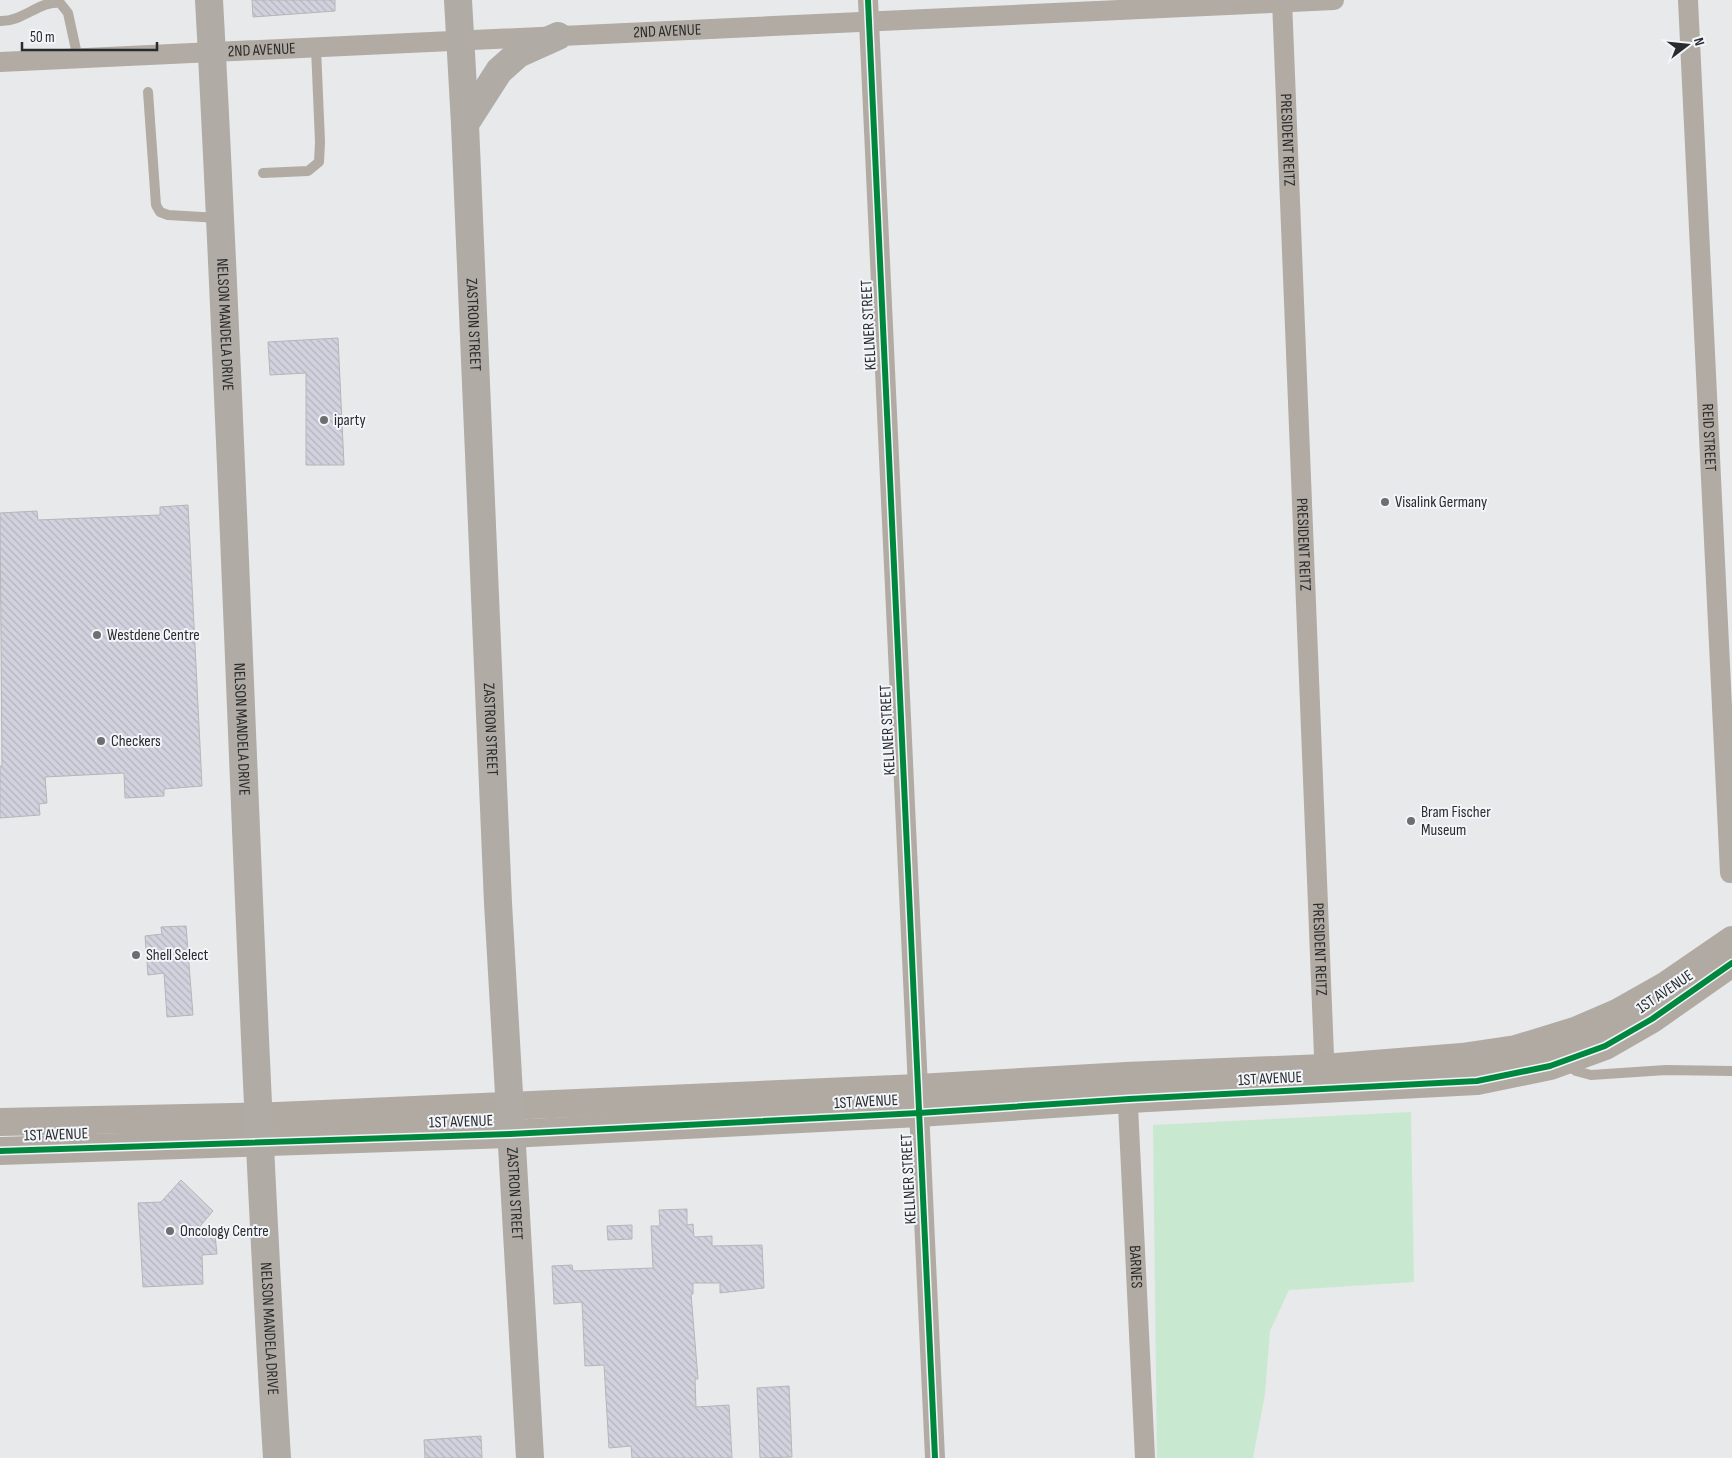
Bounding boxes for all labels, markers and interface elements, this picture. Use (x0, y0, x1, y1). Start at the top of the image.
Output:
scale bar (22, 20, 158, 52)
street label: 2ND AVENUE (633, 20, 702, 42)
north arrow (1662, 20, 1712, 70)
text: 50 m (30, 28, 55, 47)
text: N (1690, 36, 1708, 47)
street label: 2ND AVENUE (227, 39, 296, 61)
street label: PRESIDENT REITZ (1276, 93, 1299, 187)
street label: NELSON MANDELA DRIVE (213, 258, 237, 391)
street label: ZASTRON STREET (462, 278, 485, 372)
street label: KELLNER STREET (857, 279, 881, 371)
street label: REID STREET (1698, 403, 1720, 472)
place label: iparty (334, 411, 366, 430)
marker: iparty (318, 414, 330, 426)
place label: Visalink Germany (1395, 493, 1487, 512)
marker: Visalink Germany (1379, 496, 1391, 508)
street label: PRESIDENT REITZ (1292, 498, 1315, 592)
place label: Westdene Centre (107, 626, 200, 645)
marker: Westdene Centre (91, 629, 103, 641)
street label: NELSON MANDELA DRIVE (230, 662, 254, 796)
street label: ZASTRON STREET (479, 682, 502, 777)
street label: KELLNER STREET (876, 684, 900, 776)
place label: Checkers (111, 732, 161, 751)
marker: Checkers (95, 735, 107, 747)
place label: Bram Fischer Museum (1421, 803, 1491, 840)
marker: Bram Fischer Museum (1405, 815, 1417, 827)
street label: PRESIDENT REITZ (1308, 902, 1331, 996)
place label: Shell Select (146, 946, 209, 965)
marker: Shell Select (130, 949, 142, 961)
street label: 1ST AVENUE (1633, 966, 1697, 1018)
street label: 1ST AVENUE (1237, 1068, 1303, 1090)
street label: 1ST AVENUE (833, 1091, 899, 1113)
street label: 1ST AVENUE (429, 1111, 493, 1133)
street label: 1ST AVENUE (24, 1124, 88, 1146)
street label: KELLNER STREET (897, 1133, 921, 1225)
street label: ZASTRON STREET (503, 1147, 527, 1241)
place label: Oncology Centre (180, 1222, 269, 1241)
marker: Oncology Centre (164, 1225, 176, 1237)
street label: BARNES (1125, 1245, 1146, 1289)
street label: NELSON MANDELA DRIVE (256, 1262, 283, 1396)

